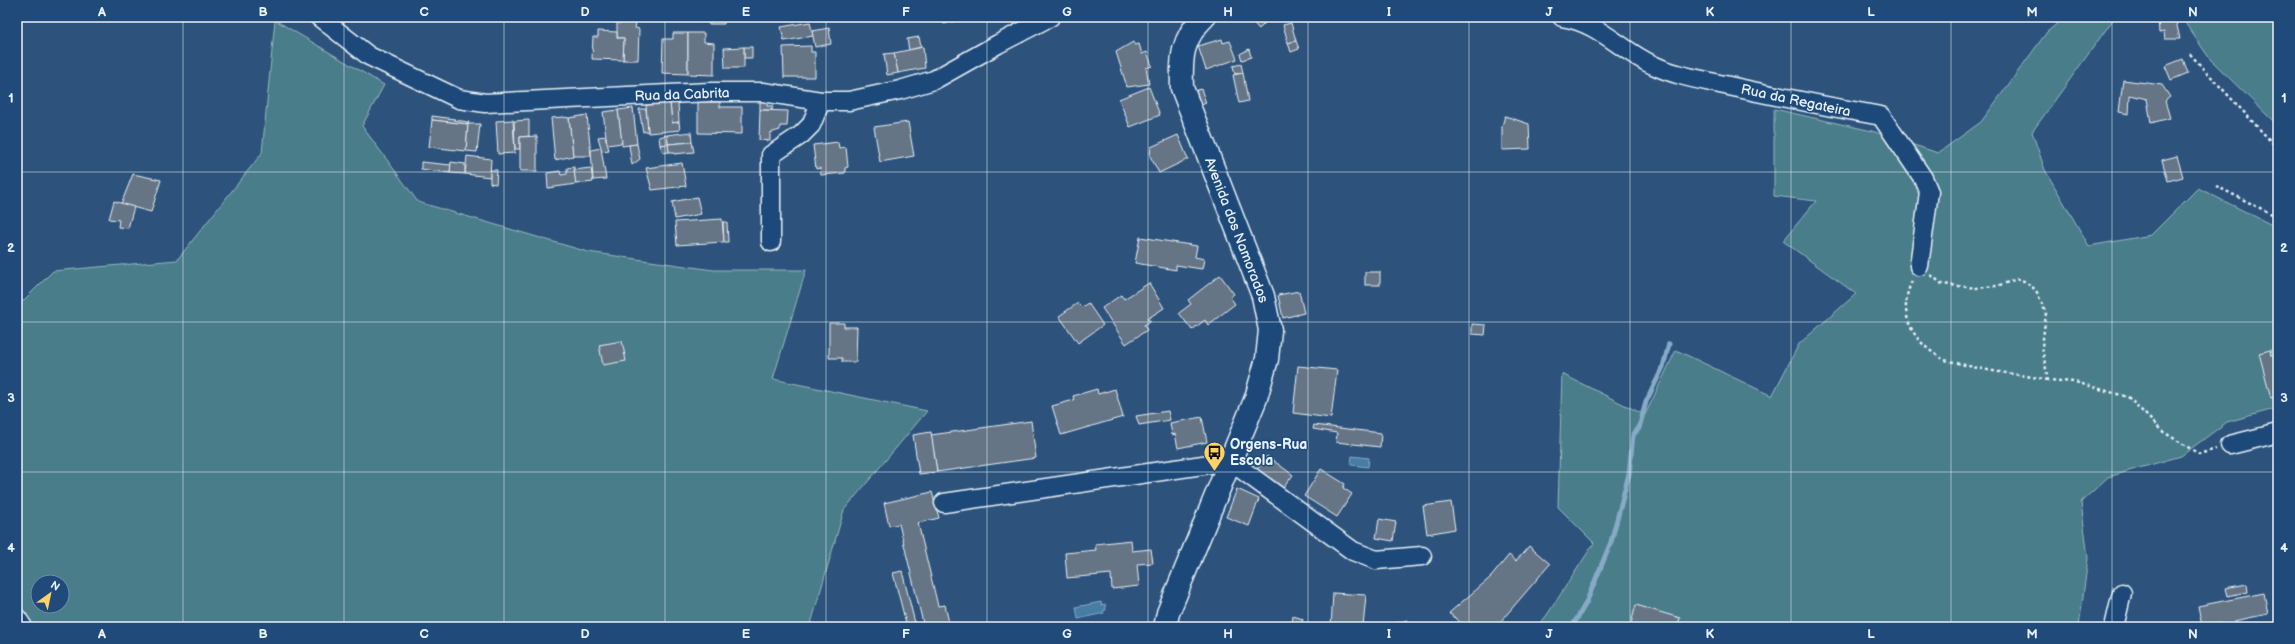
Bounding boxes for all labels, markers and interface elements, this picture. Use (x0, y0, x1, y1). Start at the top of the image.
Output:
text: A (97, 4, 106, 20)
text: B (258, 4, 268, 20)
text: C (419, 4, 429, 20)
text: D (580, 4, 590, 20)
text: E (742, 4, 751, 20)
text: F (902, 4, 910, 20)
text: G (1062, 4, 1072, 20)
text: H (1223, 4, 1233, 20)
text: I (1387, 4, 1391, 20)
text: J (1545, 4, 1553, 20)
text: K (1706, 4, 1715, 20)
text: L (1867, 4, 1875, 20)
text: M (2026, 4, 2038, 20)
text: N (2188, 4, 2198, 20)
street label: Rua da Regateira (1740, 81, 1852, 120)
street label: Rua da Cabrita (634, 84, 730, 105)
text: 1 (8, 90, 14, 106)
text: 1 (2281, 90, 2287, 106)
street label: Avenida dos Namorados (1201, 155, 1272, 305)
text: 2 (7, 240, 15, 256)
text: 2 (2280, 240, 2288, 256)
text: 3 (7, 390, 15, 406)
text: 3 (2280, 390, 2288, 406)
place label: Orgens-Rua Escola (1230, 436, 1307, 469)
bus stop icon: Orgens-Rua Escola (1201, 439, 1227, 472)
text: 4 (7, 540, 15, 556)
text: 4 (2280, 540, 2288, 556)
north arrow (30, 574, 70, 614)
text: N (48, 578, 62, 594)
text: A (97, 626, 106, 642)
text: B (258, 626, 268, 642)
text: C (419, 626, 429, 642)
text: D (580, 626, 590, 642)
text: E (742, 626, 751, 642)
text: F (902, 626, 910, 642)
text: G (1062, 626, 1072, 642)
text: H (1223, 626, 1233, 642)
text: I (1387, 626, 1391, 642)
text: J (1545, 626, 1553, 642)
text: K (1706, 626, 1715, 642)
text: L (1867, 626, 1875, 642)
text: M (2026, 626, 2038, 642)
text: N (2188, 626, 2198, 642)

